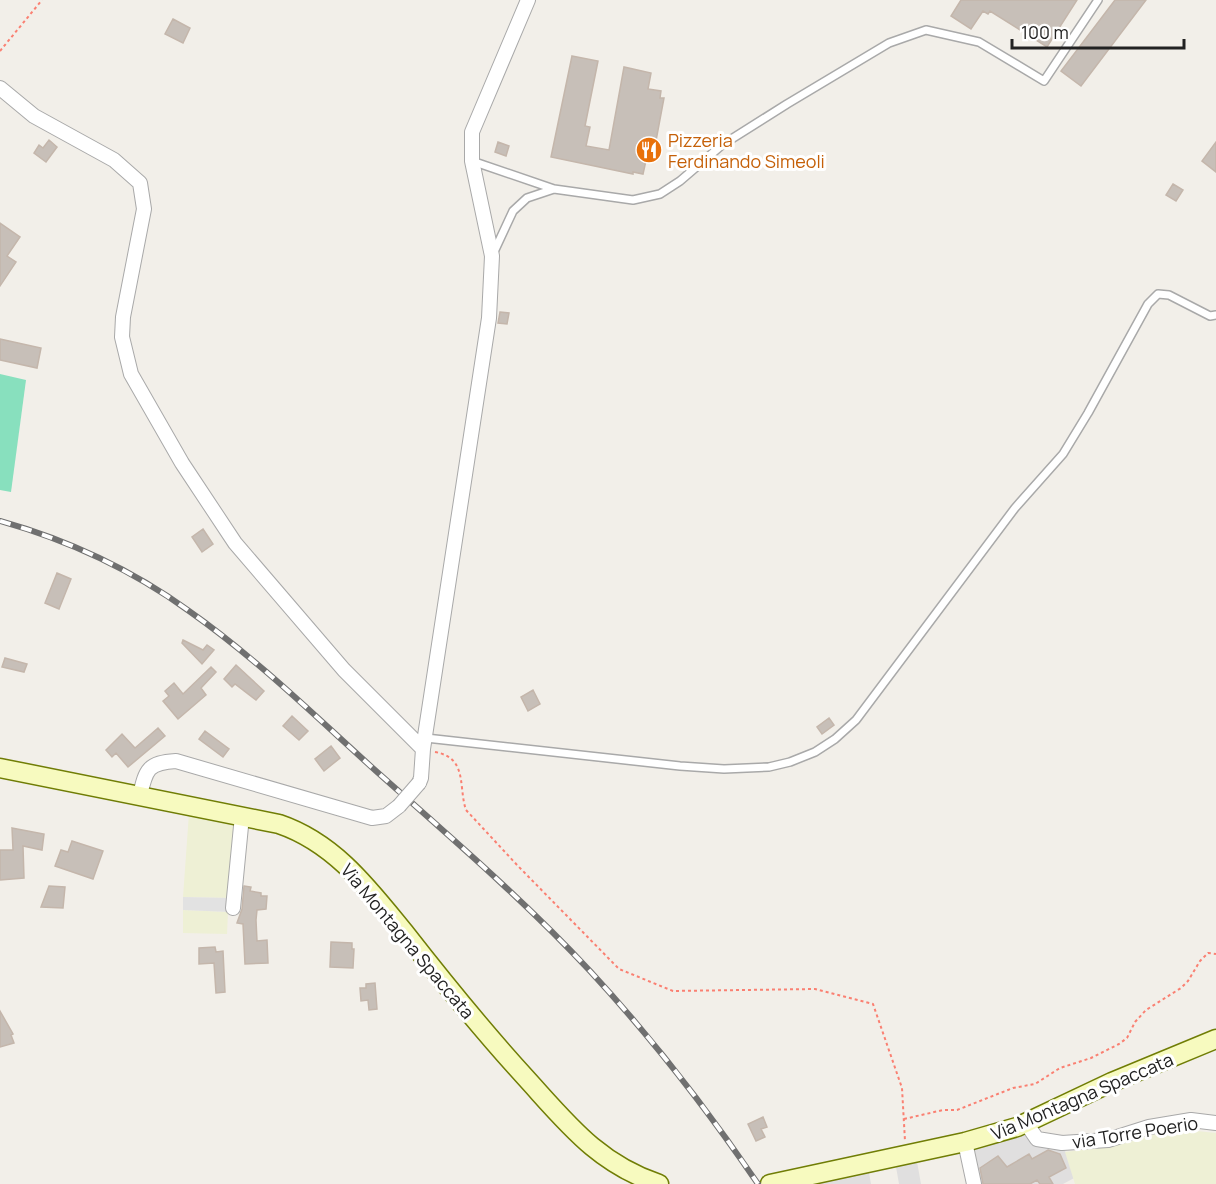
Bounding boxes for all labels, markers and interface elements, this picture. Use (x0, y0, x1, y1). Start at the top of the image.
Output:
scale bar (1012, 12, 1184, 50)
text: 100 m (1021, 20, 1069, 44)
place label: Pizzeria Ferdinando Simeoli (668, 128, 825, 173)
restaurant icon: Pizzeria Ferdinando Simeoli (634, 135, 664, 165)
street label: Via Montagna Spaccata (336, 858, 480, 1024)
street label: Via Montagna Spaccata (987, 1047, 1177, 1145)
street label: via Torre Poerio (1070, 1110, 1200, 1154)

